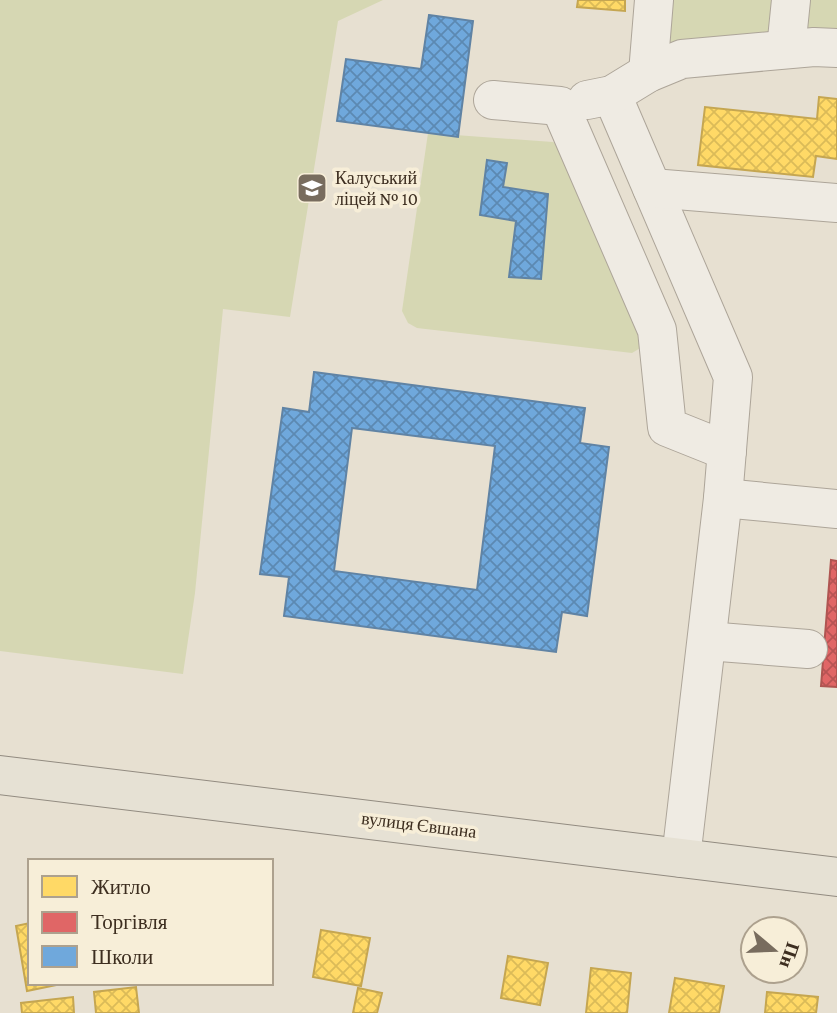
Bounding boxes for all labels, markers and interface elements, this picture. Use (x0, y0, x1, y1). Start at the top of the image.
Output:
place label: Калуський ліцей № 10 (335, 168, 418, 209)
school or university icon: Калуський ліцей № 10 (295, 171, 329, 205)
street label: вулиця Євшана (360, 808, 478, 842)
legend (28, 859, 273, 985)
text: Житло (91, 875, 151, 899)
text: Торгівля (91, 910, 168, 934)
north arrow (739, 915, 809, 985)
text: Пн (775, 940, 804, 971)
text: Школи (91, 945, 153, 969)

